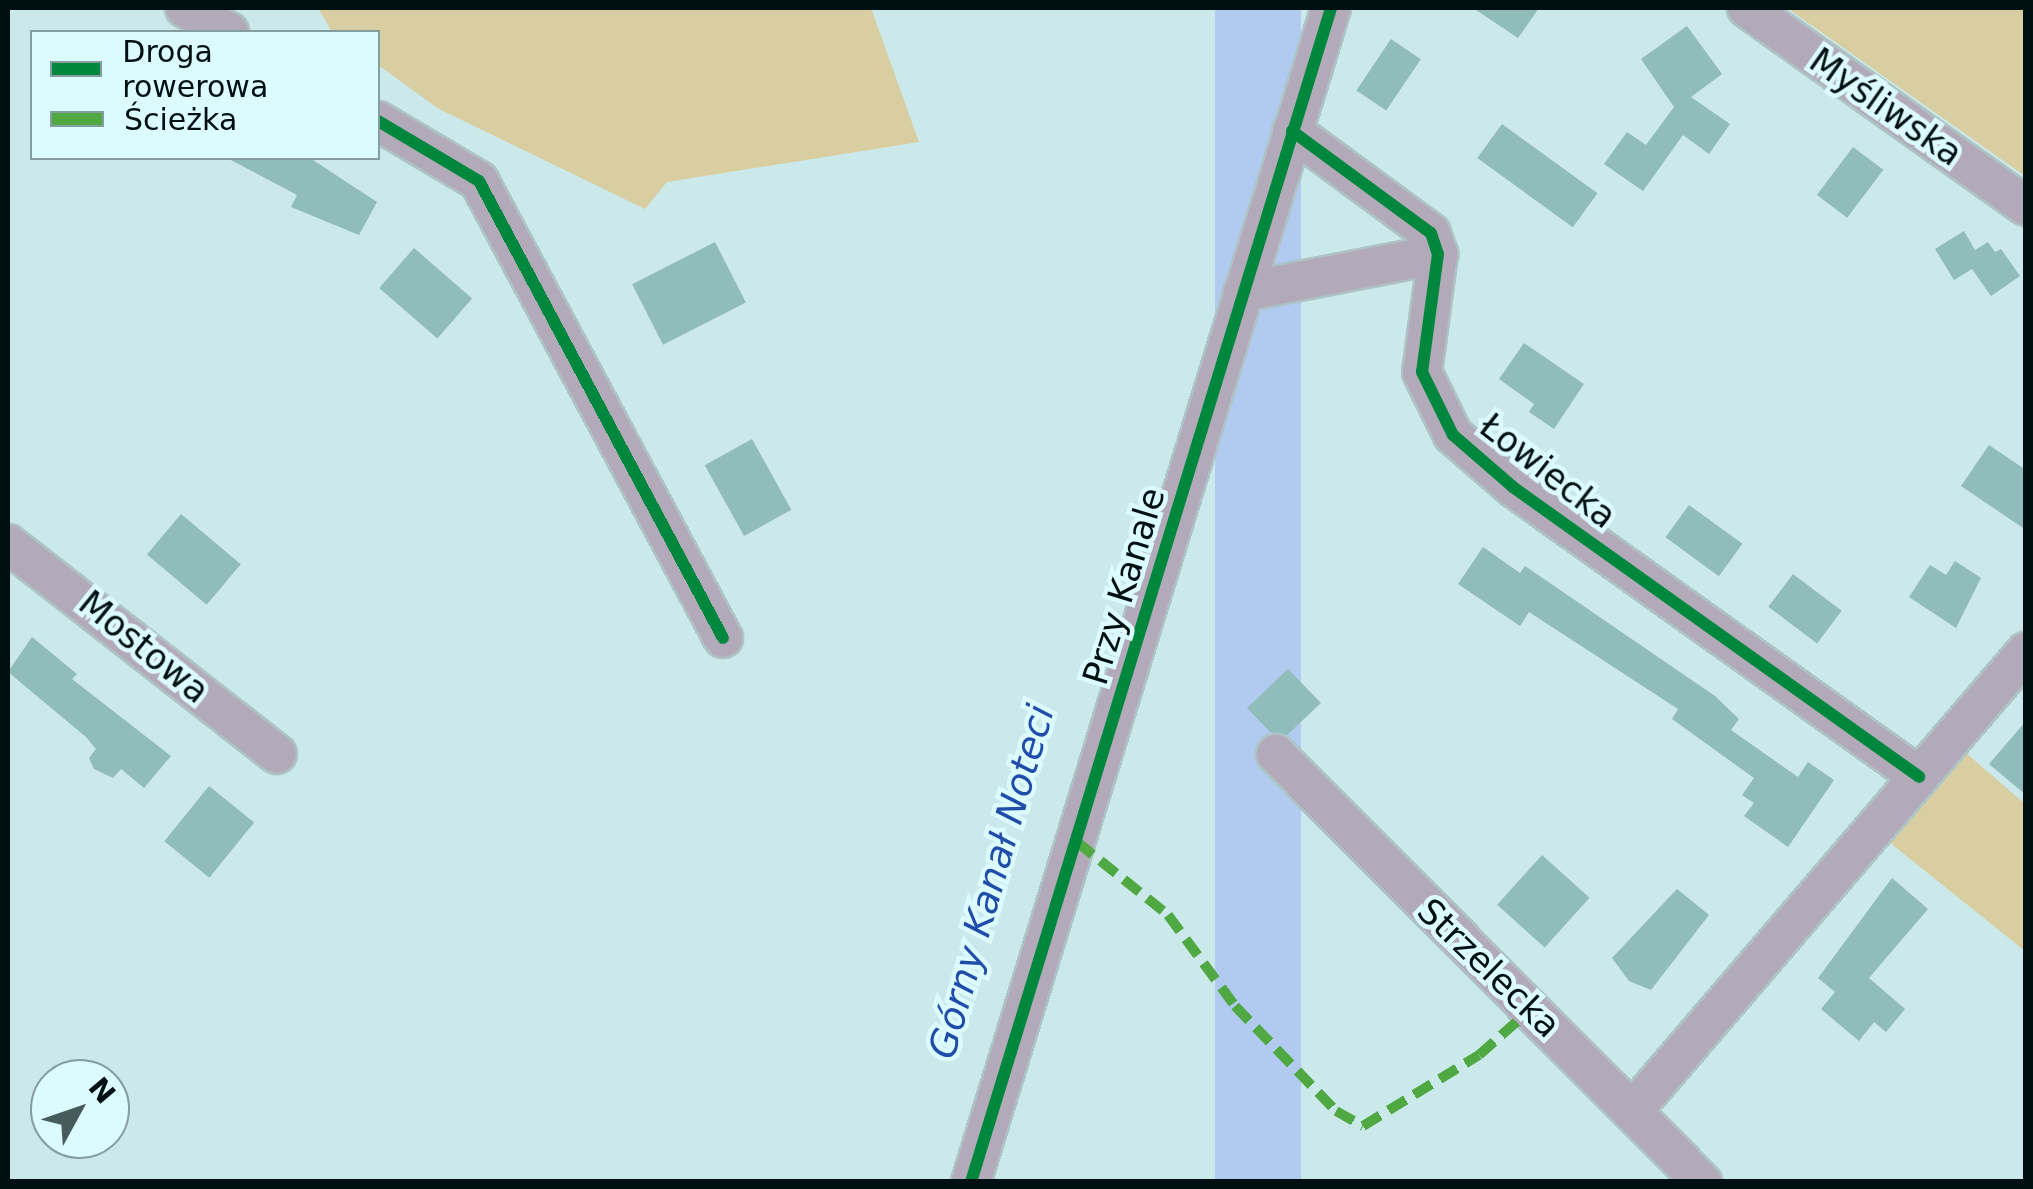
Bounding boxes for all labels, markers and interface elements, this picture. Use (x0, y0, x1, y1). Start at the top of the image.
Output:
legend (30, 30, 380, 160)
text: Droga rowerowa (122, 34, 268, 104)
street label: Myśliwska (1802, 39, 1970, 175)
text: Ścieżka (124, 102, 237, 137)
street label: Łowiecka (1472, 405, 1624, 537)
street label: Przy Kanale (1074, 482, 1174, 690)
street label: Mostowa (71, 582, 217, 712)
water label: Górny Kanał Noteci (920, 700, 1064, 1064)
street label: Strzelecka (1409, 890, 1569, 1046)
north arrow (30, 1059, 130, 1159)
text: N (82, 1071, 122, 1110)

